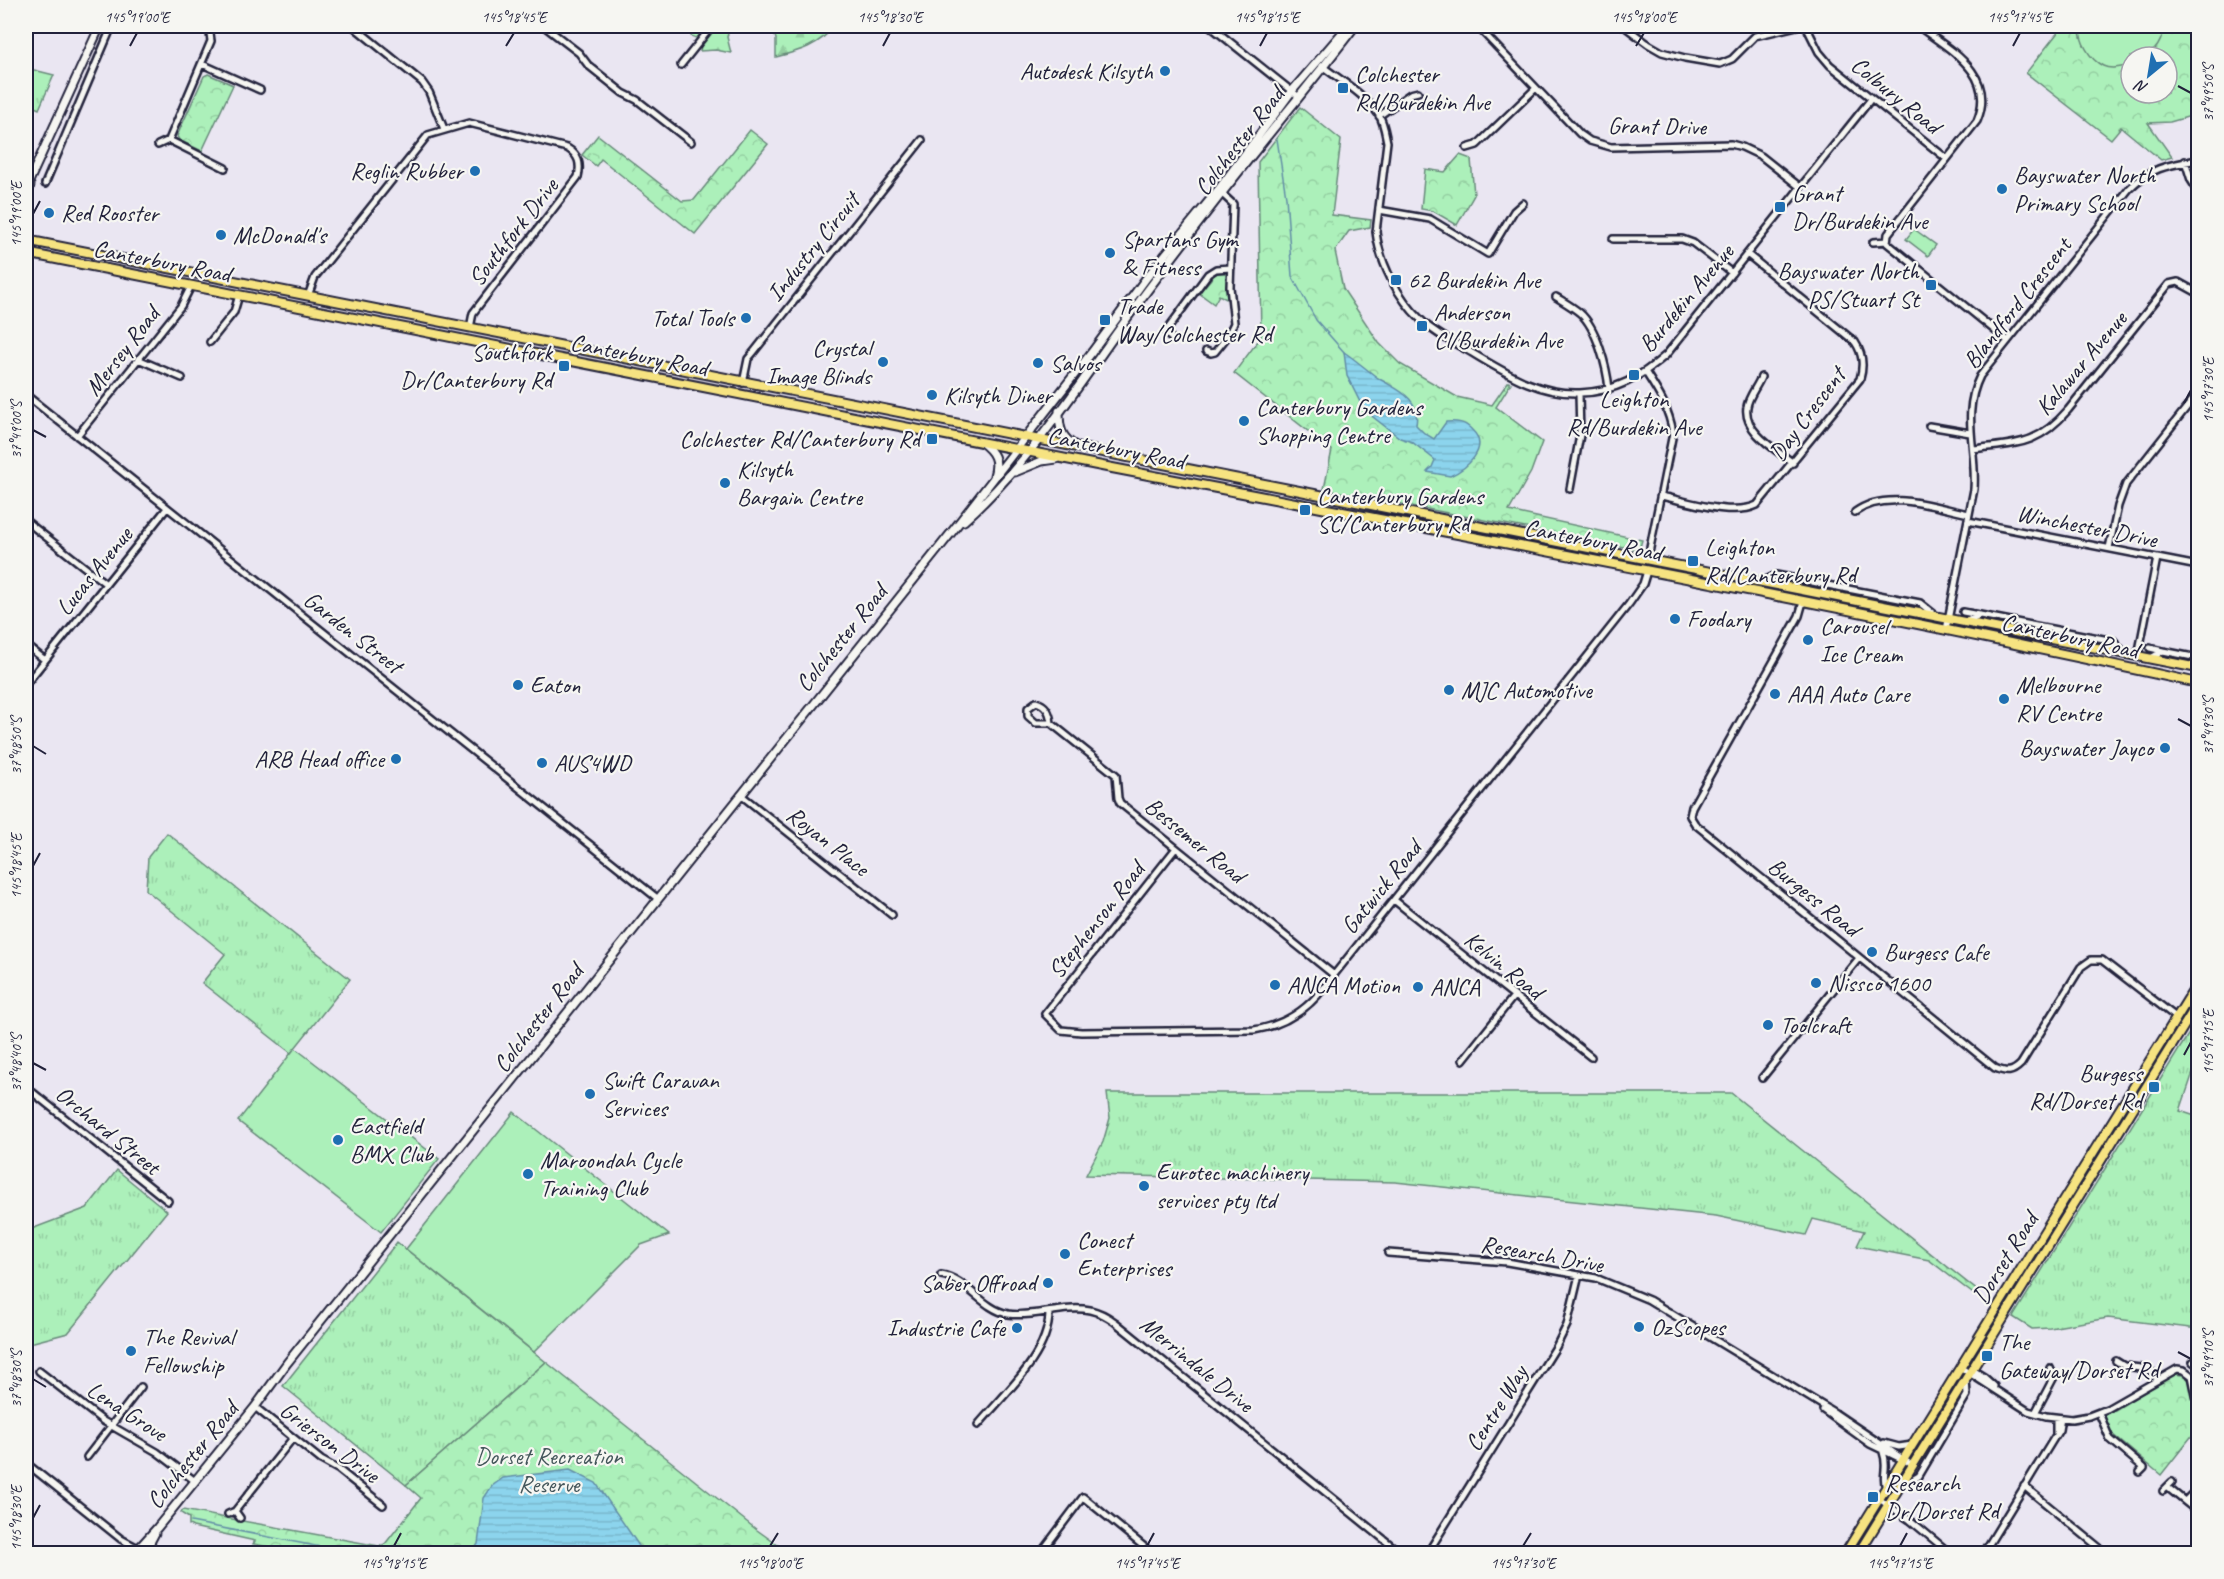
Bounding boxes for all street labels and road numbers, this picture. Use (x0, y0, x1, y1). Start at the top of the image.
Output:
street label: Colbury Road (1845, 50, 1950, 143)
street label: Colchester Road (1187, 78, 1293, 201)
street label: Grant Drive (1608, 110, 1708, 142)
street label: Southfork Drive (461, 170, 566, 292)
street label: Industry Circuit (760, 184, 868, 308)
street label: Blandford Crescent (1956, 230, 2079, 375)
street label: Canterbury Road (91, 233, 237, 290)
street label: Burdekin Avenue (1632, 236, 1741, 358)
street label: Mersey Road (78, 298, 168, 402)
street label: Kalawar Avenue (2029, 303, 2135, 421)
street label: Canterbury Road (568, 327, 714, 384)
street label: Day Crescent (1762, 359, 1854, 467)
street label: Canterbury Road (1045, 420, 1191, 477)
street label: Winchester Drive (2014, 498, 2162, 555)
street label: Canterbury Road (1522, 512, 1668, 569)
street label: Lucas Avenue (49, 519, 140, 621)
street label: Colchester Road (789, 575, 896, 698)
street label: Garden Street (298, 584, 411, 682)
street label: Canterbury Road (1999, 607, 2145, 666)
street label: Bessemer Road (1139, 790, 1254, 892)
street label: Royan Place (781, 799, 877, 884)
street label: Gatwick Road (1334, 831, 1430, 940)
street label: Burgess Road (1762, 851, 1869, 945)
street label: Stephenson Road (1041, 853, 1153, 984)
street label: Kelvin Road (1458, 924, 1552, 1008)
street label: Colchester Road (486, 955, 592, 1078)
street label: Orchard Street (50, 1079, 168, 1183)
street label: Dorset Road (1965, 1204, 2047, 1309)
street label: Research Drive (1479, 1228, 1608, 1280)
street label: Merrindale Drive (1134, 1309, 1262, 1420)
street label: Centre Way (1458, 1358, 1535, 1456)
street label: Lena Grove (81, 1374, 174, 1449)
street label: Colchester Road (140, 1392, 247, 1515)
street label: Grierson Drive (274, 1395, 388, 1491)

